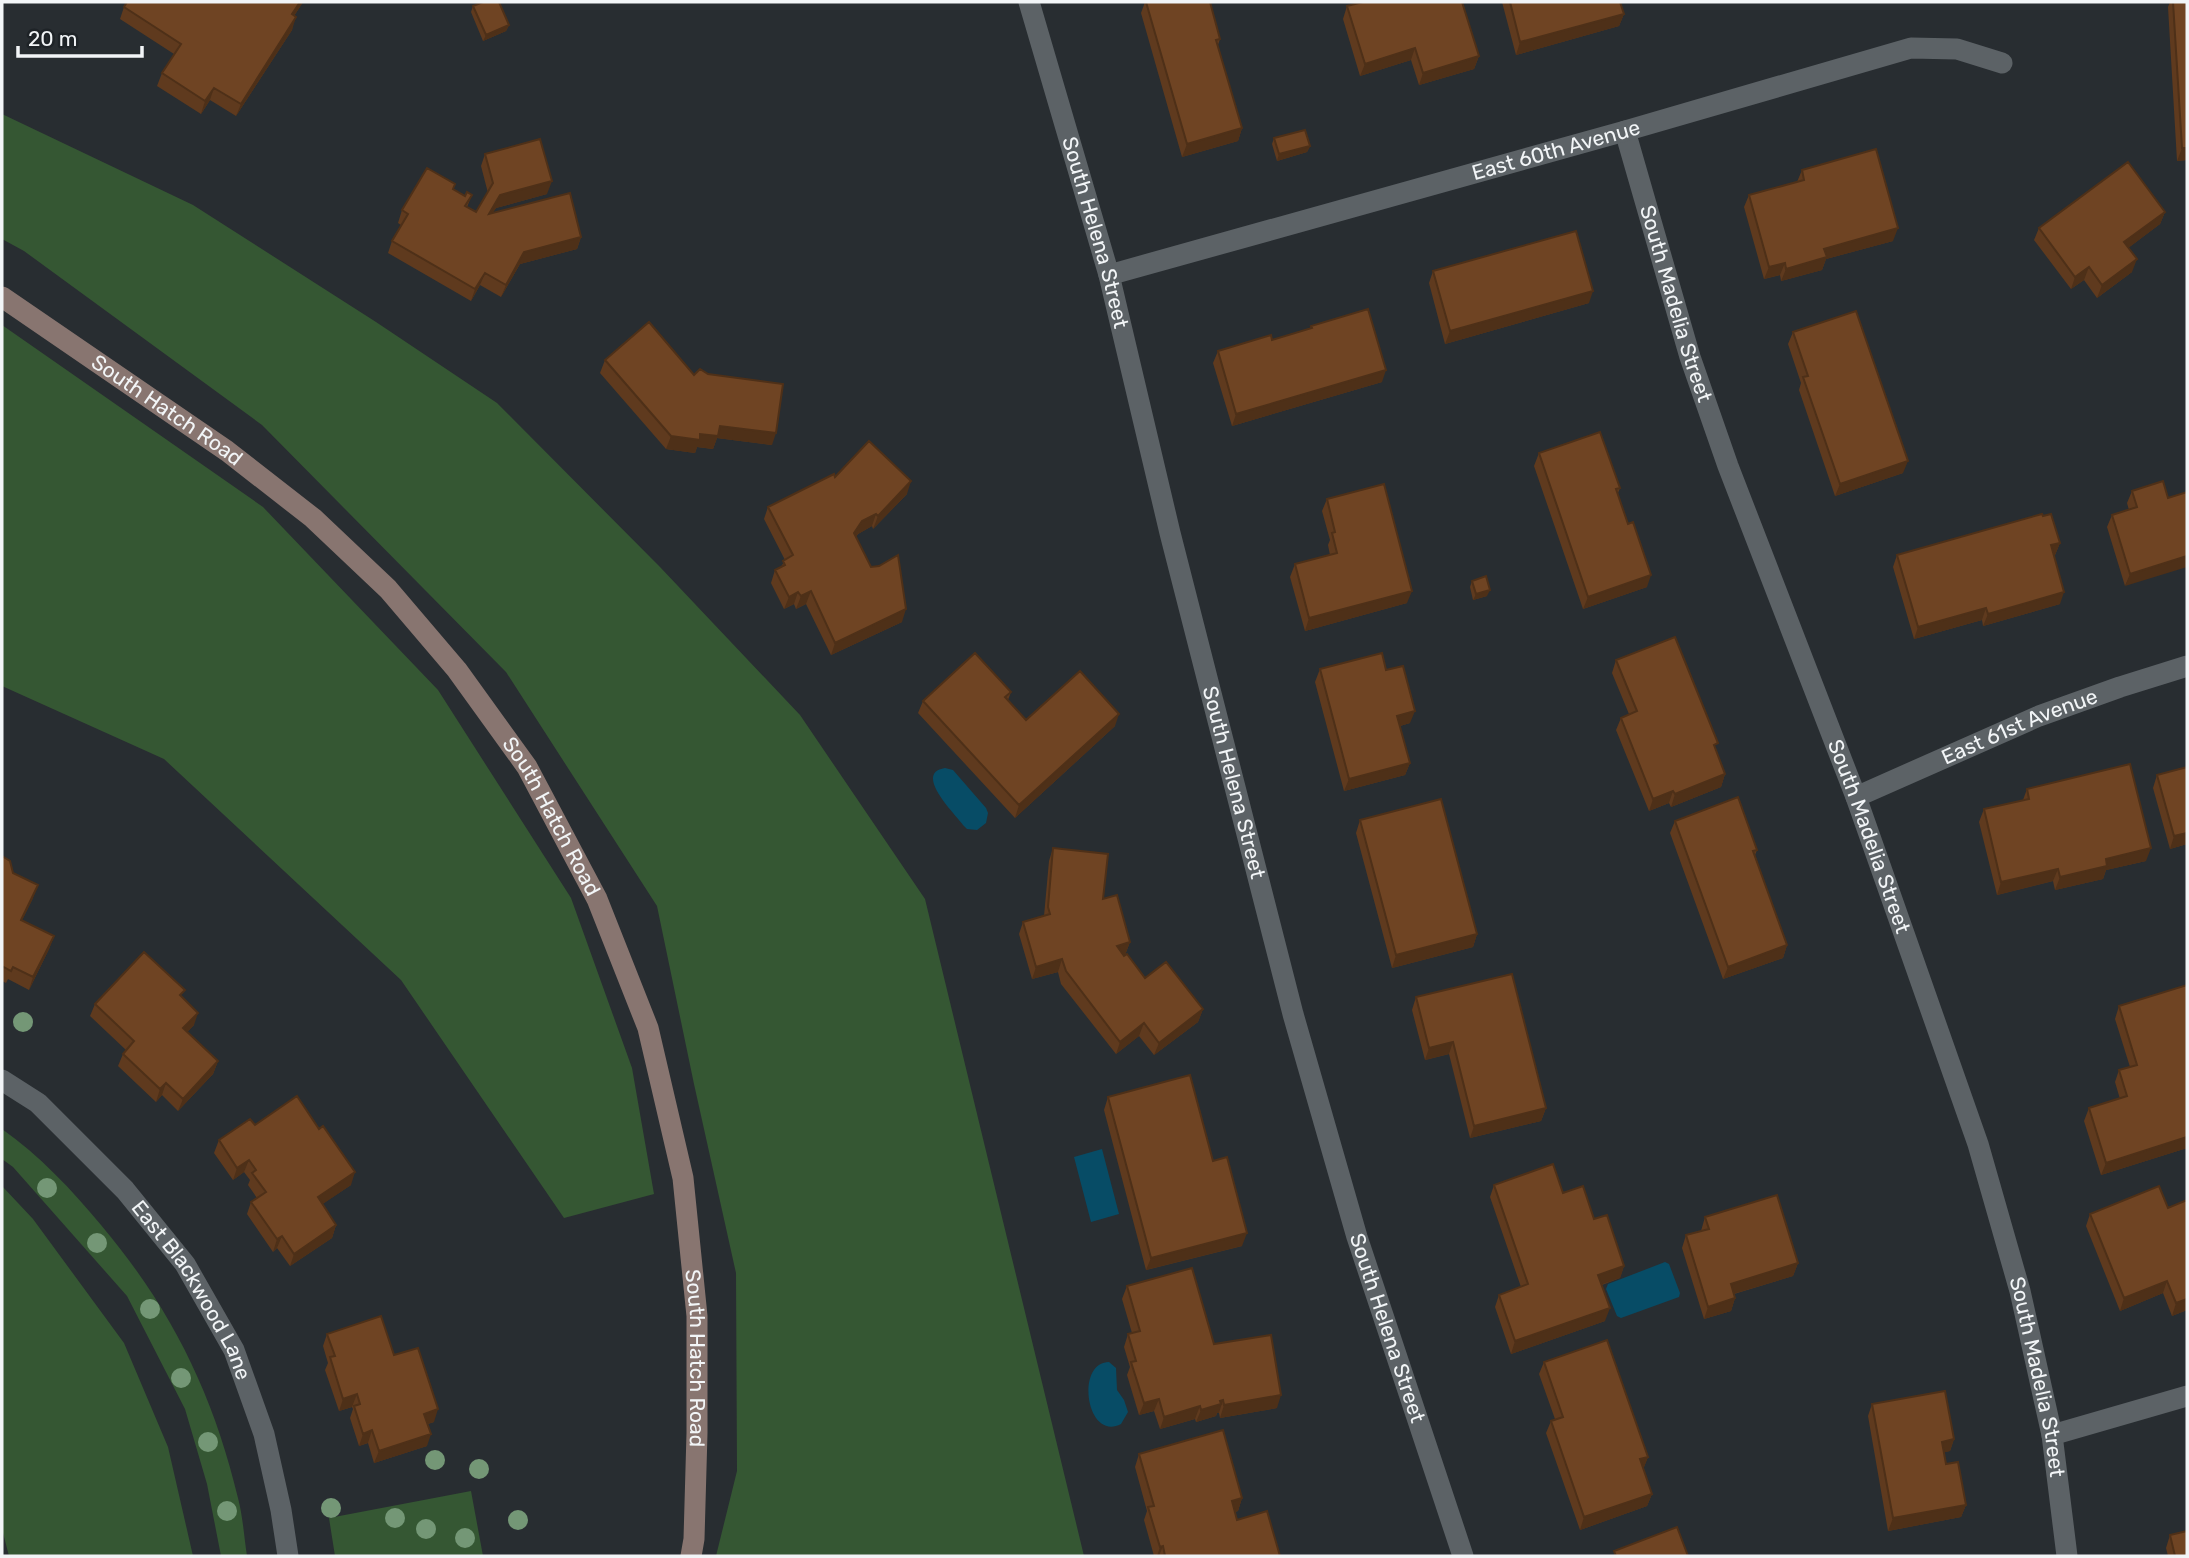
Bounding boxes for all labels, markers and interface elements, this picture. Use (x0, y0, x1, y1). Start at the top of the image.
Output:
scale bar (18, 14, 142, 58)
text: 20 m (28, 26, 77, 51)
street label: East 60th Avenue (1469, 114, 1643, 185)
street label: South Helena Street (1057, 134, 1134, 331)
street label: South Madelia Street (1635, 202, 1718, 405)
street label: South Hatch Road (87, 349, 248, 471)
street label: South Helena Street (1198, 683, 1271, 881)
street label: East 61st Avenue (1937, 683, 2101, 770)
street label: South Hatch Road (497, 732, 606, 900)
street label: South Madelia Street (1823, 736, 1916, 936)
street label: East Blackwood Lane (127, 1195, 257, 1383)
street label: South Helena Street (1345, 1230, 1431, 1426)
street label: South Hatch Road (680, 1268, 710, 1448)
street label: South Madelia Street (2005, 1274, 2070, 1479)

